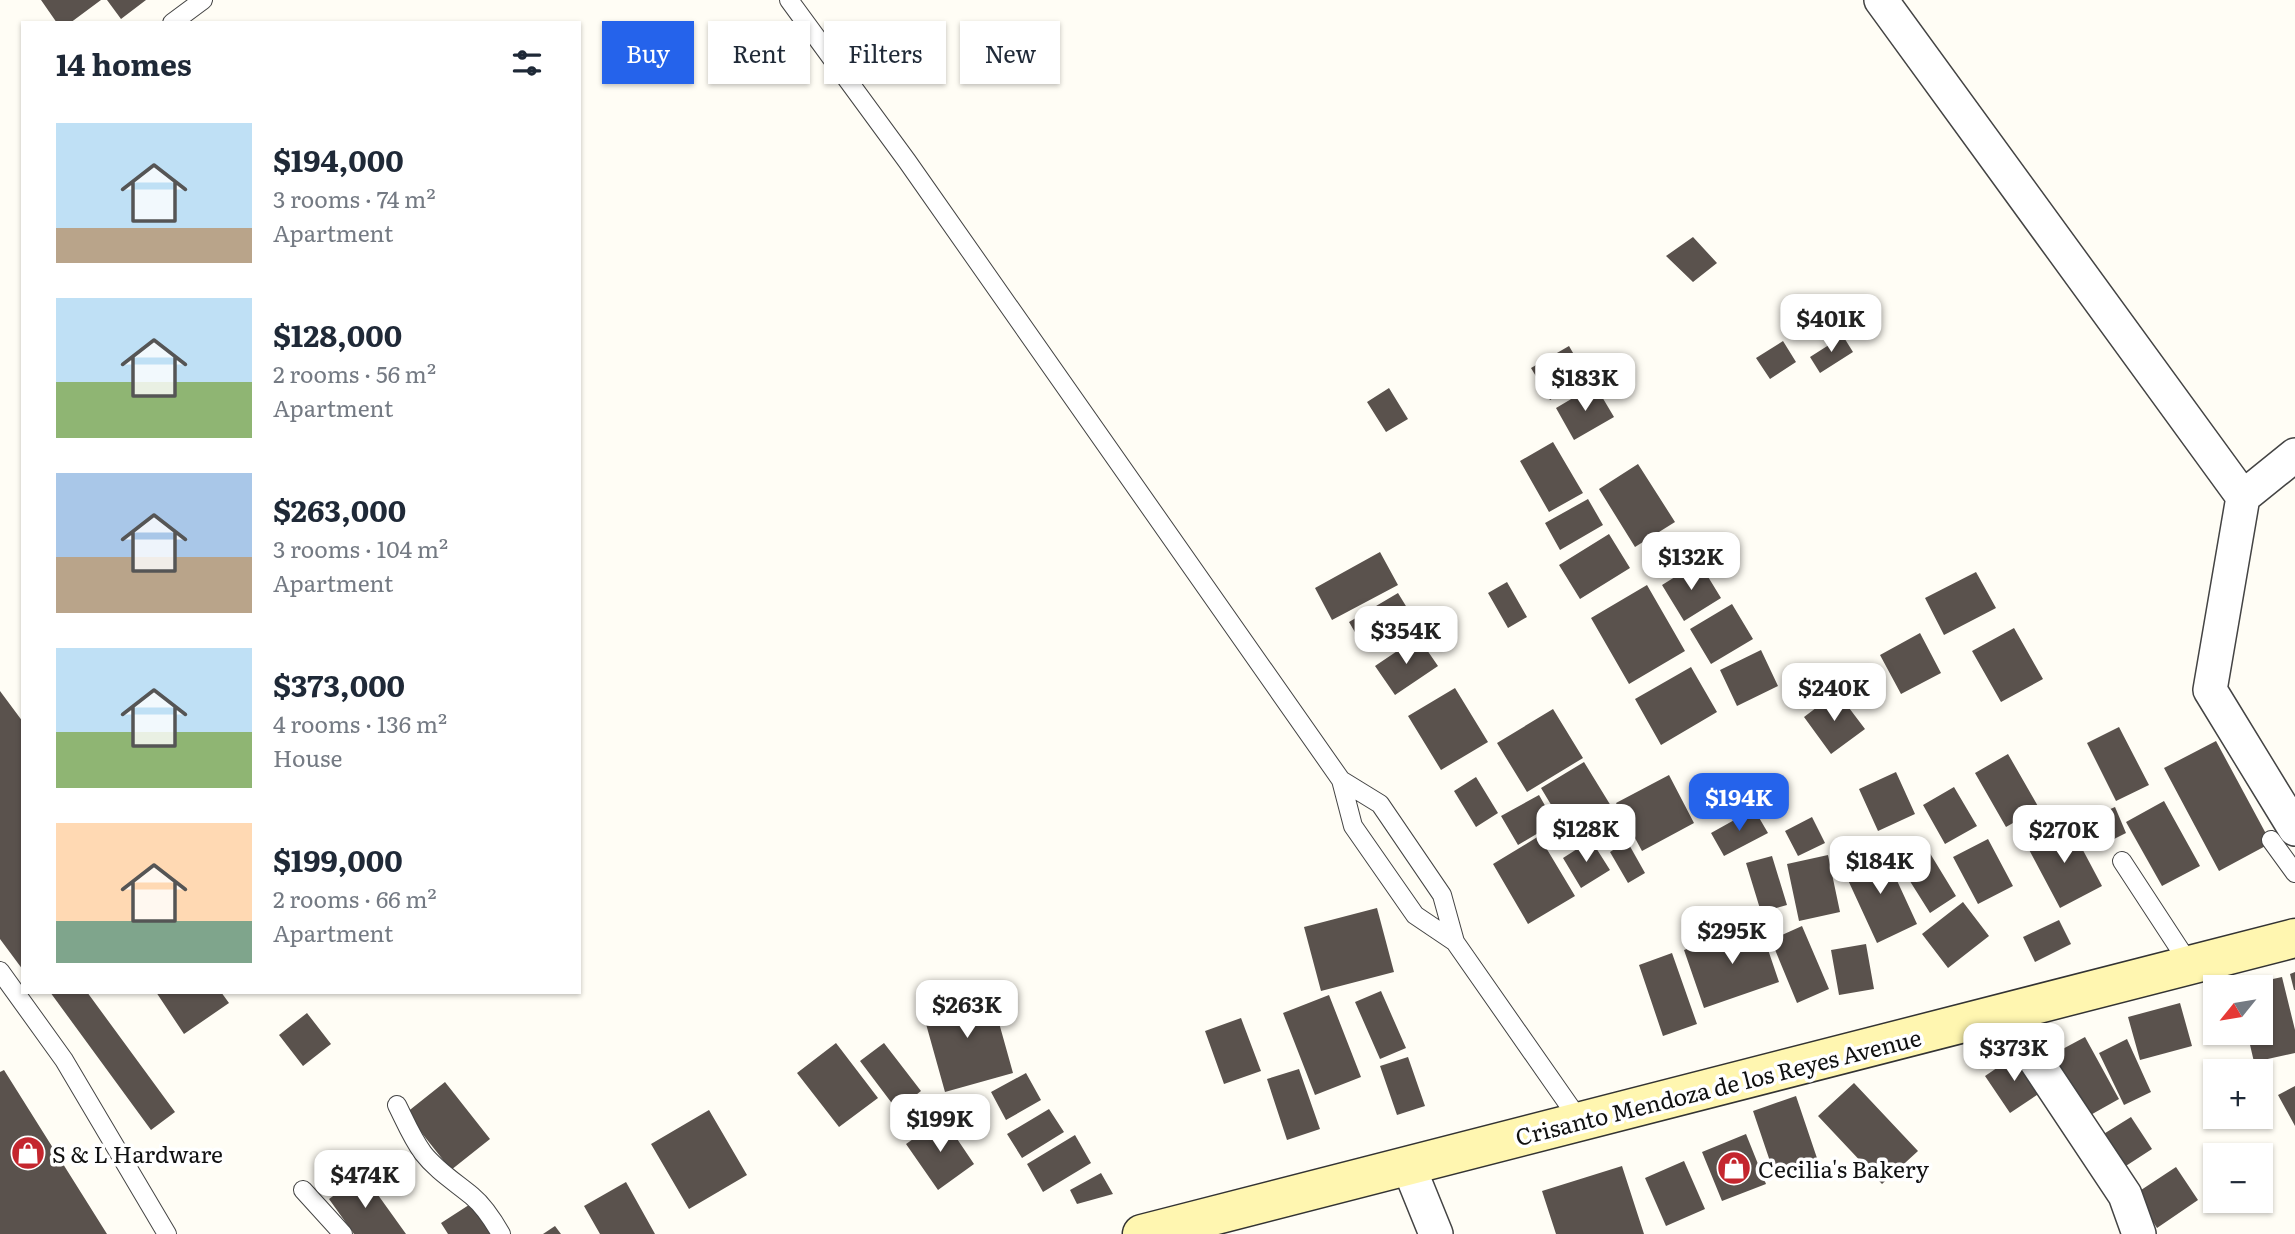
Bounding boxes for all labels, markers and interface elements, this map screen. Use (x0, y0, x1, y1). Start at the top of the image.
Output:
chip: Buy (602, 21, 694, 84)
chip: Rent (708, 21, 810, 84)
chip: Filters (824, 21, 946, 84)
chip: New (960, 21, 1060, 84)
text: 14 homes (56, 41, 192, 85)
icon: filters (508, 44, 546, 82)
text: $194,000 (273, 137, 404, 181)
icon: home (112, 151, 196, 235)
text: 3 rooms · 74 m² (273, 181, 436, 215)
text: Apartment (273, 215, 393, 249)
pin: $401K (1782, 294, 1880, 354)
text: $401K (1796, 300, 1866, 334)
text: $128,000 (273, 312, 402, 356)
icon: home (112, 326, 196, 410)
pin: $183K (1536, 354, 1634, 413)
text: 2 rooms · 56 m² (273, 356, 436, 390)
text: $183K (1551, 359, 1619, 393)
text: Apartment (273, 390, 393, 424)
text: $263,000 (273, 487, 406, 531)
icon: home (112, 501, 196, 585)
text: 3 rooms · 104 m² (273, 531, 448, 565)
pin: $132K (1642, 532, 1740, 592)
text: $132K (1658, 538, 1724, 572)
text: Apartment (273, 565, 393, 599)
pin: $354K (1357, 606, 1455, 666)
text: $354K (1371, 612, 1441, 646)
text: $373,000 (273, 662, 405, 706)
pin: $240K (1785, 664, 1883, 723)
text: $240K (1798, 669, 1870, 703)
icon: home (112, 676, 196, 760)
text: 4 rooms · 136 m² (273, 706, 447, 740)
text: House (273, 740, 342, 774)
pin: $194K (1690, 774, 1788, 833)
text: $194K (1705, 779, 1773, 813)
pin: $128K (1537, 804, 1635, 864)
pin: $270K (2015, 806, 2113, 865)
text: $128K (1552, 810, 1620, 844)
text: $270K (2029, 811, 2099, 845)
pin: $184K (1831, 836, 1929, 896)
text: $199,000 (273, 837, 403, 881)
text: $184K (1846, 842, 1914, 876)
icon: home (112, 851, 196, 935)
text: 2 rooms · 66 m² (273, 881, 437, 915)
pin: $295K (1683, 906, 1781, 966)
text: $295K (1697, 912, 1767, 946)
text: Apartment (273, 915, 393, 949)
north arrow (2203, 975, 2273, 1045)
map controls (2203, 975, 2273, 1213)
pin: $263K (918, 981, 1016, 1040)
text: $263K (932, 986, 1002, 1020)
street label: Crisanto Mendoza de los Reyes Avenue (1511, 1019, 1925, 1153)
pin: $373K (1965, 1024, 2063, 1083)
text: $373K (1979, 1029, 2049, 1063)
button: + (2203, 1059, 2273, 1129)
pin: $199K (891, 1094, 989, 1154)
text: $199K (906, 1100, 974, 1134)
shop icon: S & L Hardware (9, 1134, 47, 1172)
place label: S & L Hardware (52, 1136, 223, 1170)
button: − (2203, 1143, 2273, 1213)
shop icon: Cecilia's Bakery (1715, 1149, 1753, 1187)
pin: $474K (316, 1150, 414, 1210)
place label: Cecilia's Bakery (1758, 1151, 1930, 1185)
text: $474K (330, 1156, 400, 1190)

